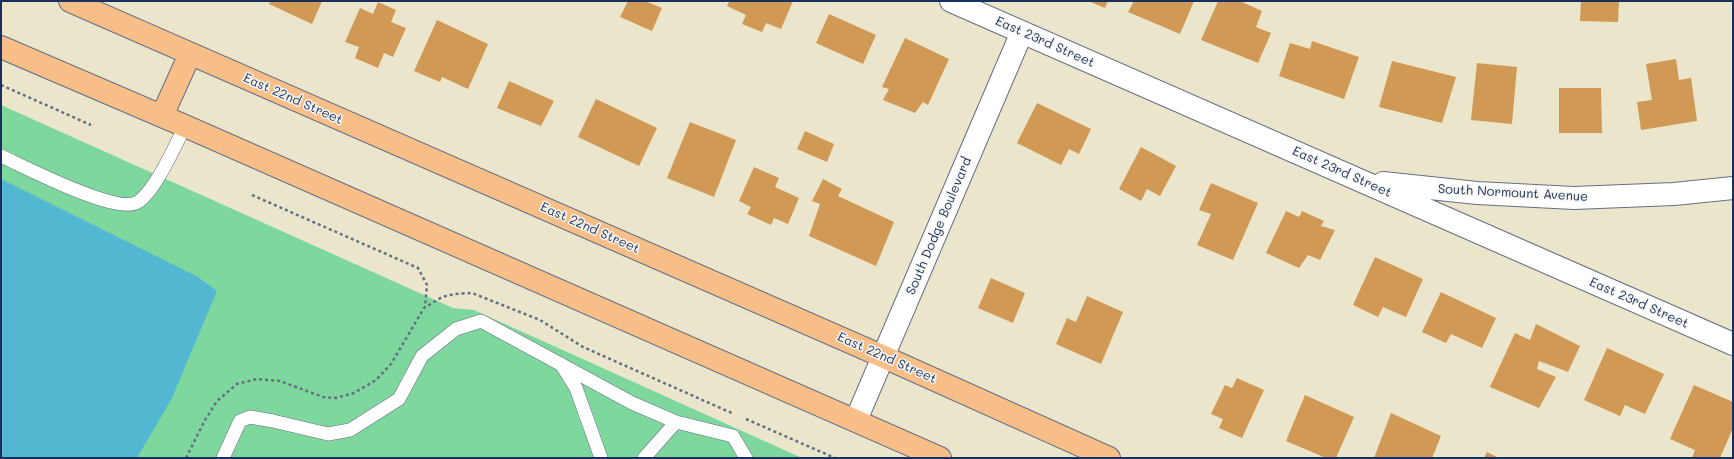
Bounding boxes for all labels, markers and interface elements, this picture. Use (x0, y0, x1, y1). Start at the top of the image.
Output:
street label: East 23rd Street (993, 13, 1097, 71)
street label: East 22nd Street (241, 70, 345, 128)
street label: East 23rd Street (1290, 143, 1394, 201)
street label: South Dodge Boulevard (903, 155, 975, 297)
street label: South Normount Avenue (1437, 181, 1589, 205)
street label: East 22nd Street (538, 199, 642, 257)
street label: East 23rd Street (1587, 274, 1691, 332)
street label: East 22nd Street (835, 329, 939, 387)

